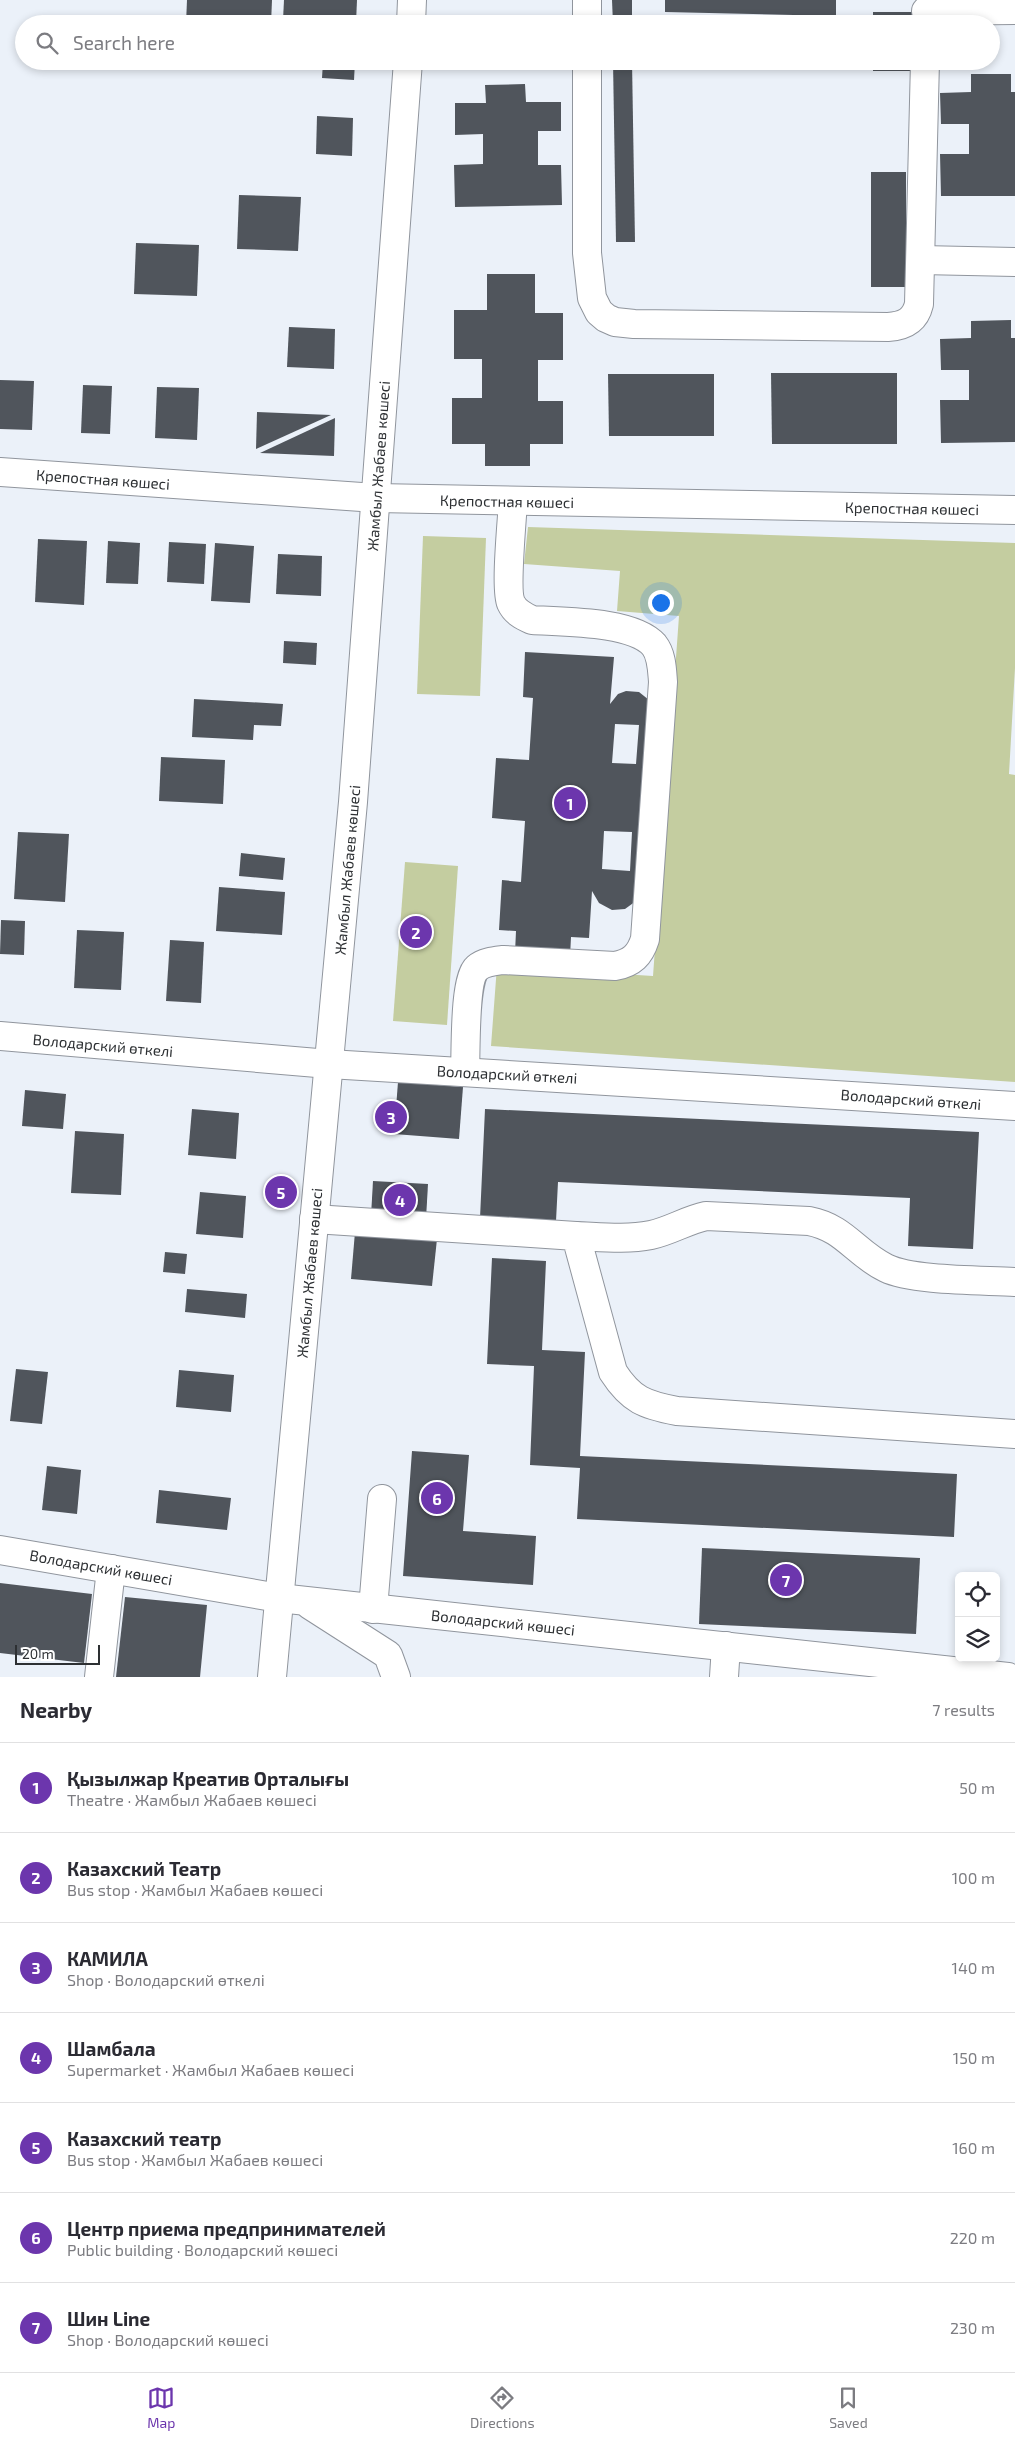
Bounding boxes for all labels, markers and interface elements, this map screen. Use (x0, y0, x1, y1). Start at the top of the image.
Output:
search box (15, 15, 1000, 70)
icon: search (33, 29, 61, 57)
text: Search here (73, 31, 175, 54)
street label: Жамбыл Жабаев көшесі (363, 380, 393, 552)
street label: Крепостная көшесі (35, 465, 171, 493)
street label: Крепостная көшесі (440, 491, 574, 511)
street label: Крепостная көшесі (845, 498, 979, 518)
your location (648, 590, 674, 616)
street label: Жамбыл Жабаев көшесі (331, 784, 363, 956)
pin: 1 (554, 784, 586, 822)
pin: 2 (400, 913, 432, 951)
street label: Володарский өткелі (32, 1030, 174, 1060)
street label: Володарский өткелі (436, 1061, 578, 1087)
street label: Володарский өткелі (840, 1085, 982, 1113)
pin: 3 (375, 1098, 407, 1136)
pin: 5 (265, 1173, 297, 1211)
pin: 4 (384, 1181, 416, 1219)
street label: Жамбыл Жабаев көшесі (293, 1187, 325, 1359)
pin: 6 (421, 1479, 453, 1517)
street label: Володарский көшесі (28, 1546, 174, 1588)
pin: 7 (770, 1561, 802, 1599)
map controls (955, 1572, 1000, 1662)
button: locate (955, 1572, 1000, 1617)
street label: Володарский көшесі (430, 1605, 576, 1639)
button: layers (955, 1617, 1000, 1662)
scale bar (15, 1642, 100, 1665)
text: 20 m (22, 1645, 54, 1662)
text: Nearby (20, 1697, 92, 1722)
text: 7 results (932, 1700, 995, 1719)
text: Қызылжар Креатив Орталығы (67, 1767, 349, 1790)
text: 1 (33, 1778, 39, 1797)
text: 50 m (959, 1778, 995, 1797)
text: Theatre · Жамбыл Жабаев көшесі (67, 1790, 317, 1809)
text: Казахский Театр (67, 1857, 221, 1880)
text: 2 (31, 1868, 41, 1887)
text: 100 m (952, 1868, 995, 1887)
text: Bus stop · Жамбыл Жабаев көшесі (67, 1880, 323, 1899)
text: КАМИЛА (67, 1947, 148, 1970)
text: 3 (31, 1958, 41, 1977)
text: 140 m (952, 1958, 995, 1977)
text: Shop · Володарский өткелі (67, 1970, 265, 1989)
text: Шамбала (67, 2037, 156, 2060)
text: 4 (31, 2048, 41, 2067)
text: 150 m (953, 2048, 995, 2067)
text: Supermarket · Жамбыл Жабаев көшесі (67, 2060, 354, 2079)
text: Казахский театр (67, 2127, 221, 2150)
text: 5 (32, 2138, 40, 2157)
text: 160 m (952, 2138, 995, 2157)
text: Bus stop · Жамбыл Жабаев көшесі (67, 2150, 323, 2169)
text: Центр приема предпринимателей (67, 2217, 386, 2240)
text: 6 (31, 2228, 41, 2247)
text: 220 m (950, 2228, 995, 2247)
text: Public building · Володарский көшесі (67, 2240, 338, 2259)
text: Шин Line (67, 2307, 150, 2330)
text: 7 (32, 2318, 40, 2337)
text: 230 m (950, 2318, 995, 2337)
text: Shop · Володарский көшесі (67, 2330, 269, 2349)
tab: Map (147, 2384, 175, 2431)
tab: Directions (470, 2384, 535, 2431)
tab: Saved (829, 2384, 868, 2431)

